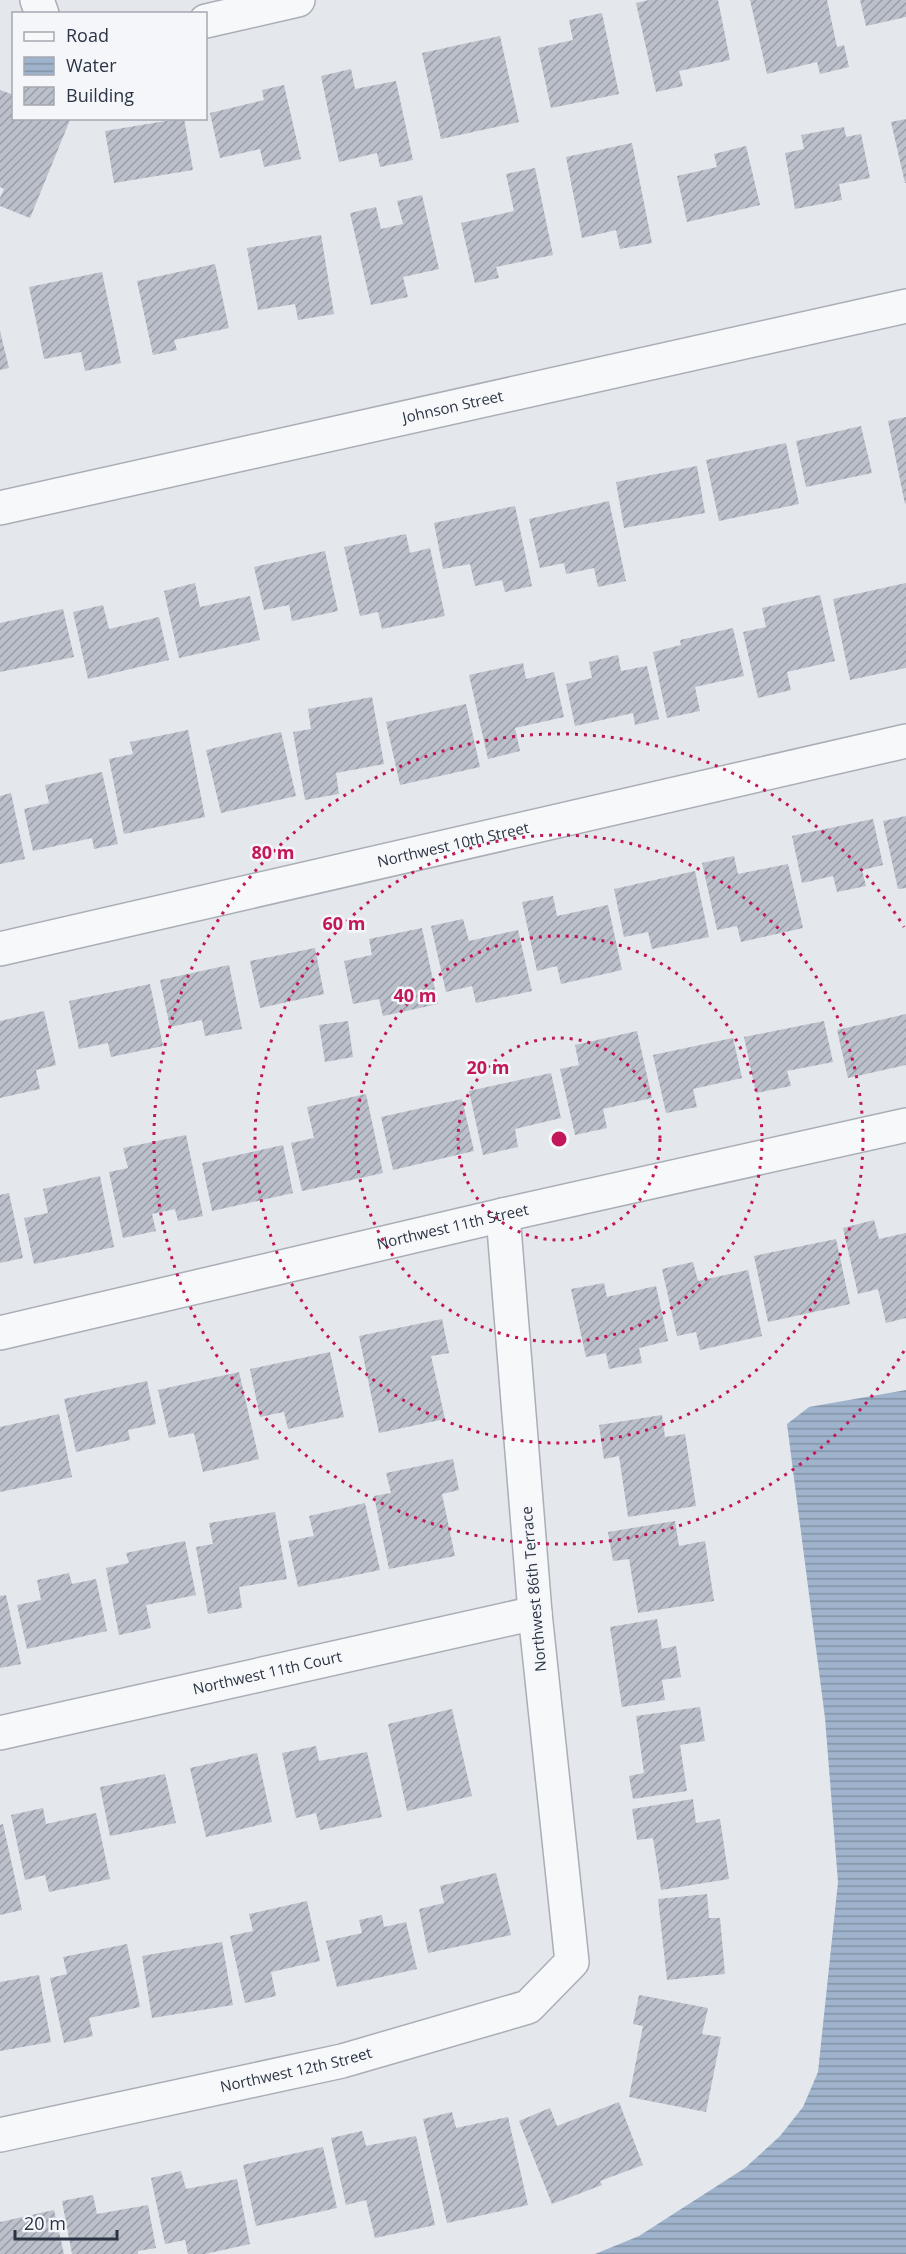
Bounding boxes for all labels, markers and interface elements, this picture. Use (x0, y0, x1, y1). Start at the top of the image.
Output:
legend (12, 12, 207, 120)
text: Road (66, 23, 109, 47)
text: Water (66, 53, 117, 77)
text: Building (66, 83, 134, 107)
street label: Johnson Street (398, 385, 505, 427)
street label: Northwest 10th Street (375, 817, 531, 871)
text: 80 m (252, 840, 294, 864)
text: 60 m (323, 911, 365, 935)
text: 40 m (394, 983, 436, 1007)
text: 20 m (467, 1055, 509, 1079)
centre of rings (549, 1129, 569, 1149)
street label: Northwest 11th Street (375, 1199, 530, 1253)
street label: Northwest 86th Terrace (516, 1506, 550, 1673)
street label: Northwest 11th Court (191, 1646, 344, 1698)
street label: Northwest 12th Street (218, 2042, 374, 2096)
scale bar (15, 2203, 117, 2241)
text: 20 m (24, 2211, 66, 2235)

